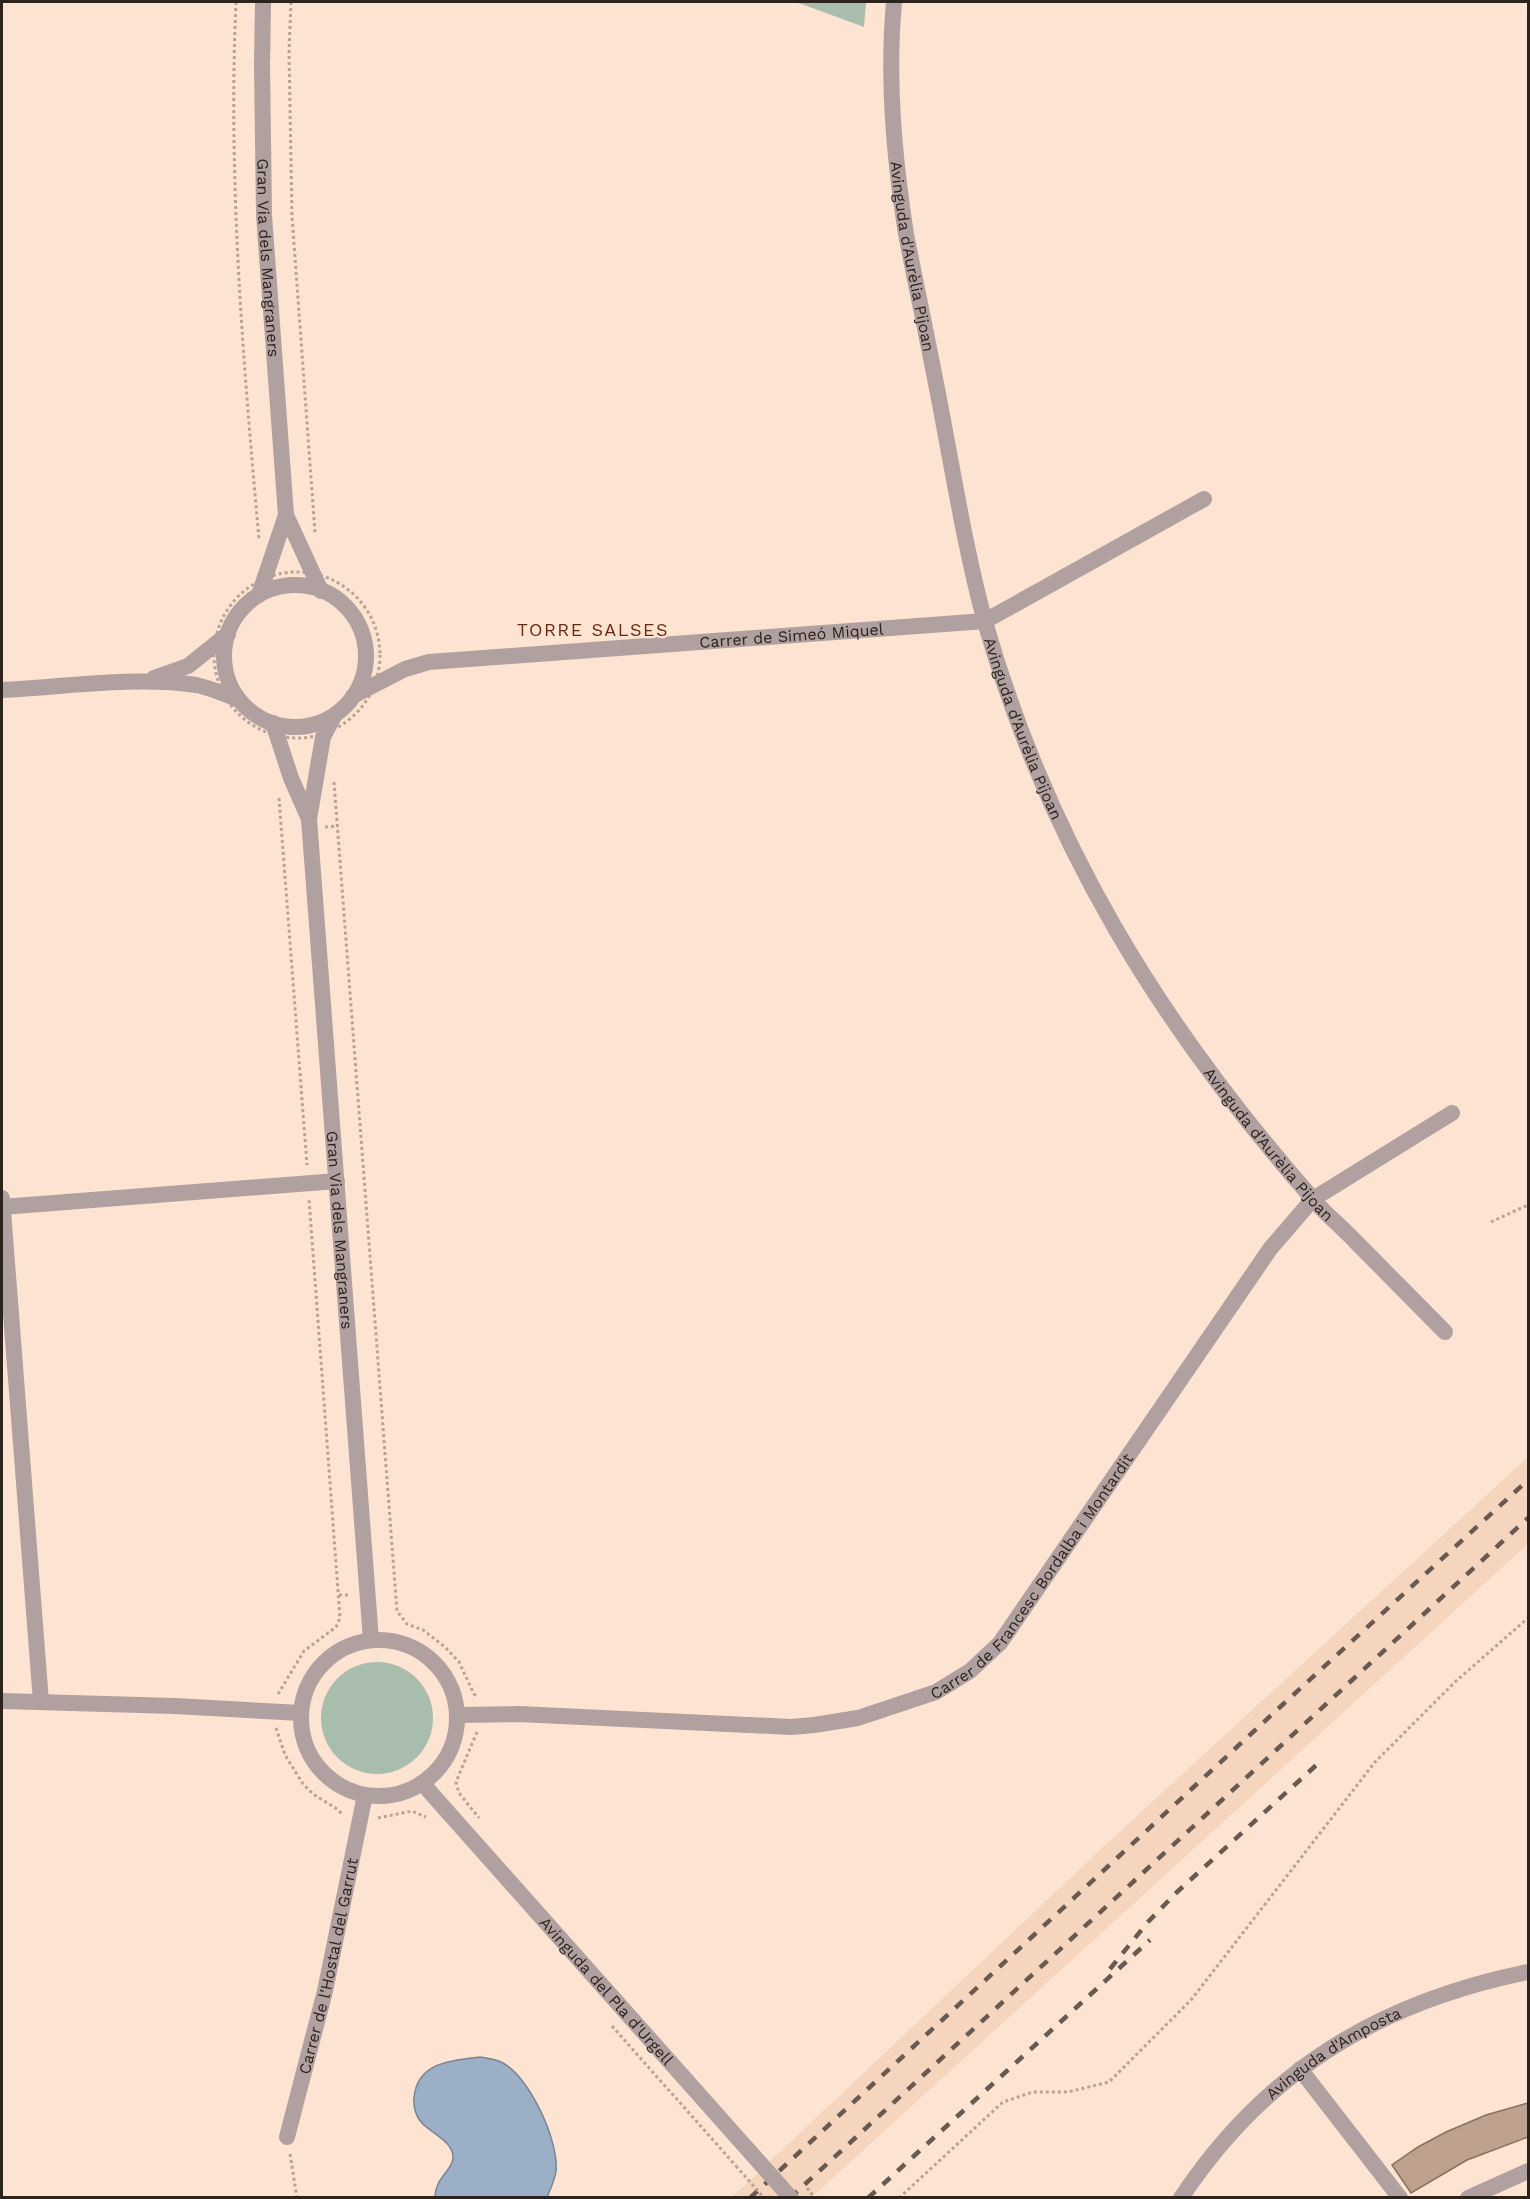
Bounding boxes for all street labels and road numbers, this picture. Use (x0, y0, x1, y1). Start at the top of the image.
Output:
street label: Gran Via dels Mangraners (253, 158, 283, 358)
street label: Avinguda d'Aurèlia Pijoan (887, 160, 939, 353)
street label: Carrer de Simeó Miquel (699, 620, 884, 652)
street label: Avinguda d'Aurèlia Pijoan (980, 635, 1066, 823)
street label: Avinguda d'Aurèlia Pijoan (1200, 1064, 1337, 1225)
street label: Gran Via dels Mangraners (323, 1130, 356, 1330)
street label: Carrer de Francesc Bordalba i Montardit (927, 1450, 1137, 1703)
street label: Carrer de l'Hostal del Garrut (295, 1856, 362, 2076)
street label: Avinguda del Pla d'Urgell (536, 1913, 677, 2069)
street label: Avinguda d'Amposta (1262, 2003, 1404, 2103)

